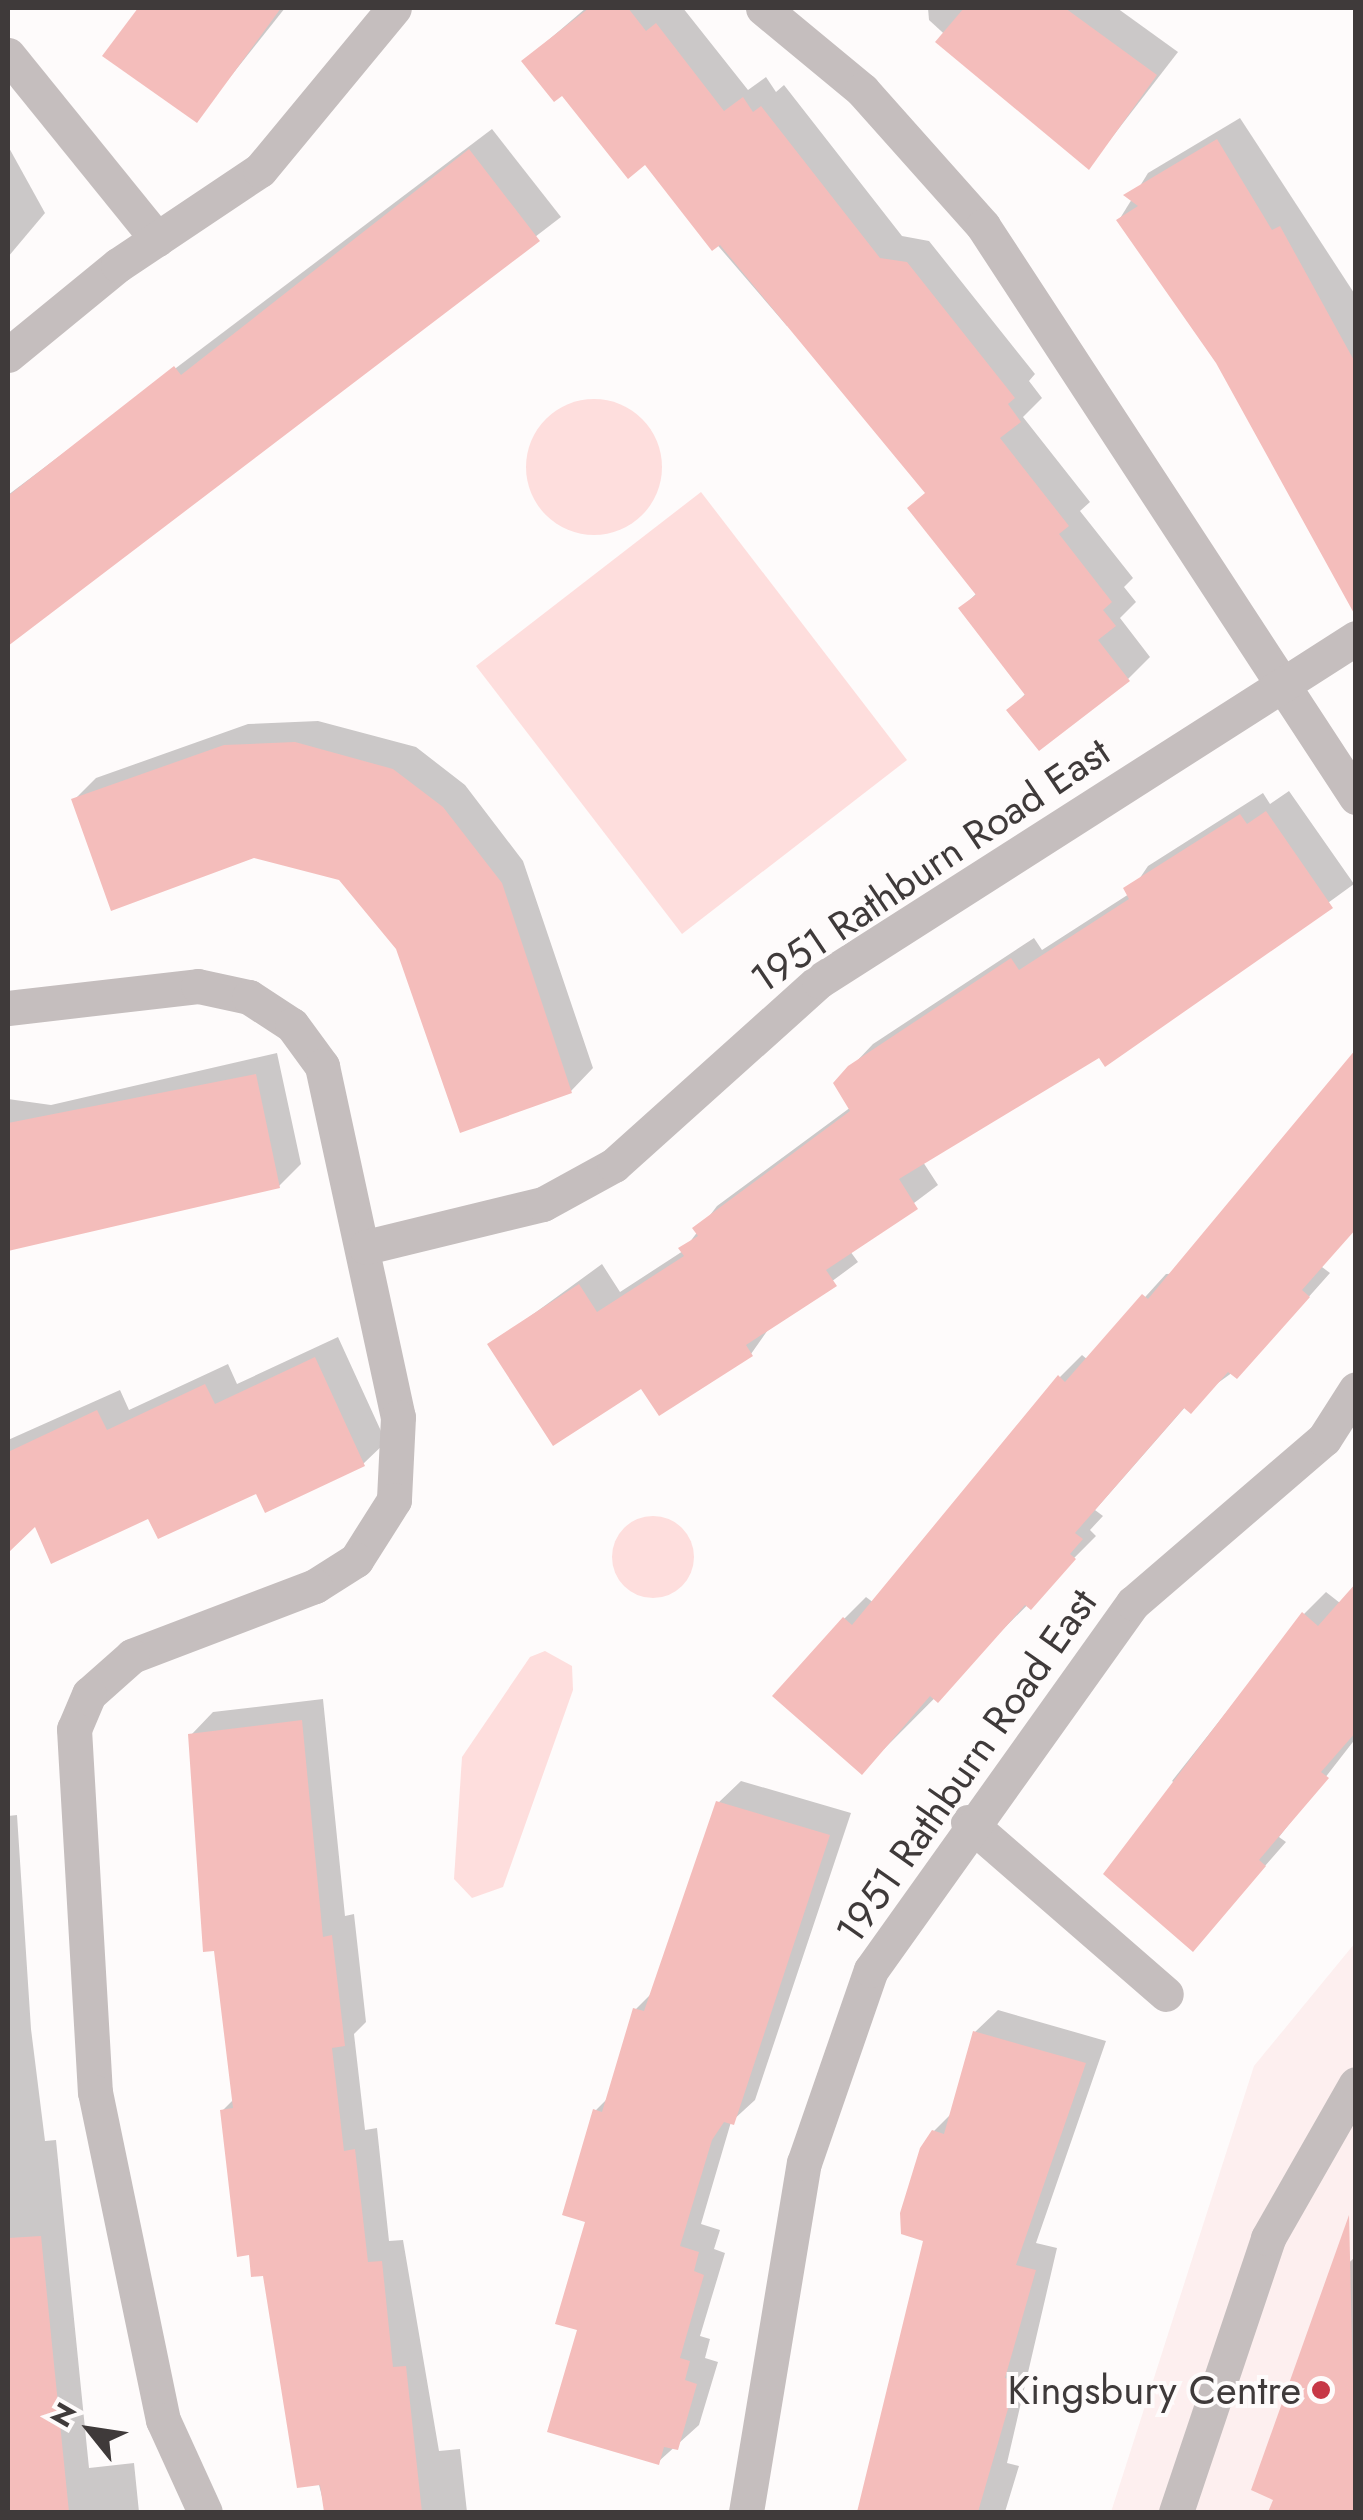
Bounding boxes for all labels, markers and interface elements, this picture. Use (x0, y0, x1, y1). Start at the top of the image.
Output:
street label: 1951 Rathburn Road East (742, 727, 1118, 1003)
street label: 1951 Rathburn Road East (825, 1580, 1107, 1952)
place label: Kingsbury Centre (1007, 2366, 1301, 2414)
marker: Kingsbury Centre (1310, 2379, 1332, 2401)
north arrow (40, 2380, 140, 2480)
text: N (40, 2395, 87, 2435)

